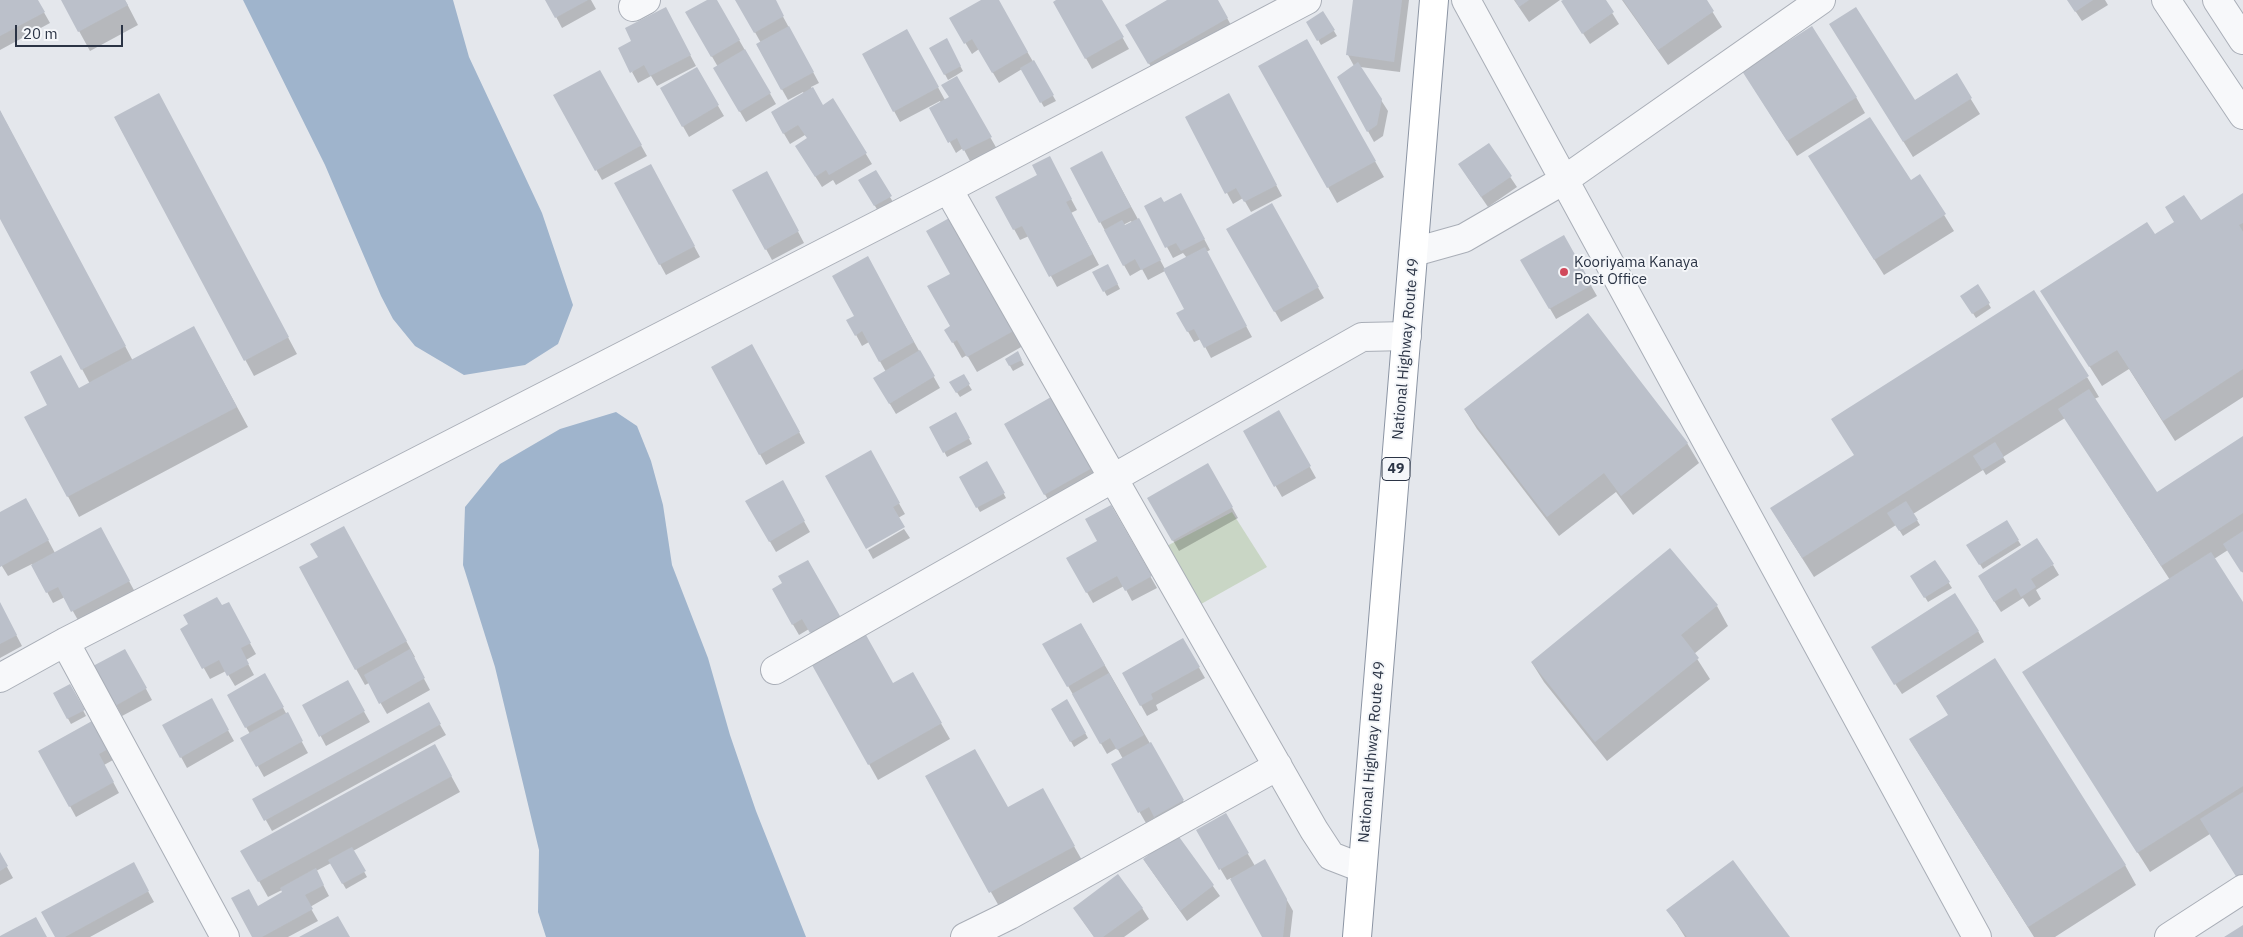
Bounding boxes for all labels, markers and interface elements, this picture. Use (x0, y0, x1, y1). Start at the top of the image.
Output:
scale bar (18, 15, 125, 47)
text: 20 m (23, 24, 58, 43)
place label: Kooriyama Kanaya Post Office (1574, 254, 1698, 289)
street label: National Highway Route 49 (1389, 257, 1423, 441)
marker: Kooriyama Kanaya Post Office (1558, 266, 1570, 278)
road number: 49 (1382, 458, 1410, 480)
street label: National Highway Route 49 (1355, 660, 1389, 844)

